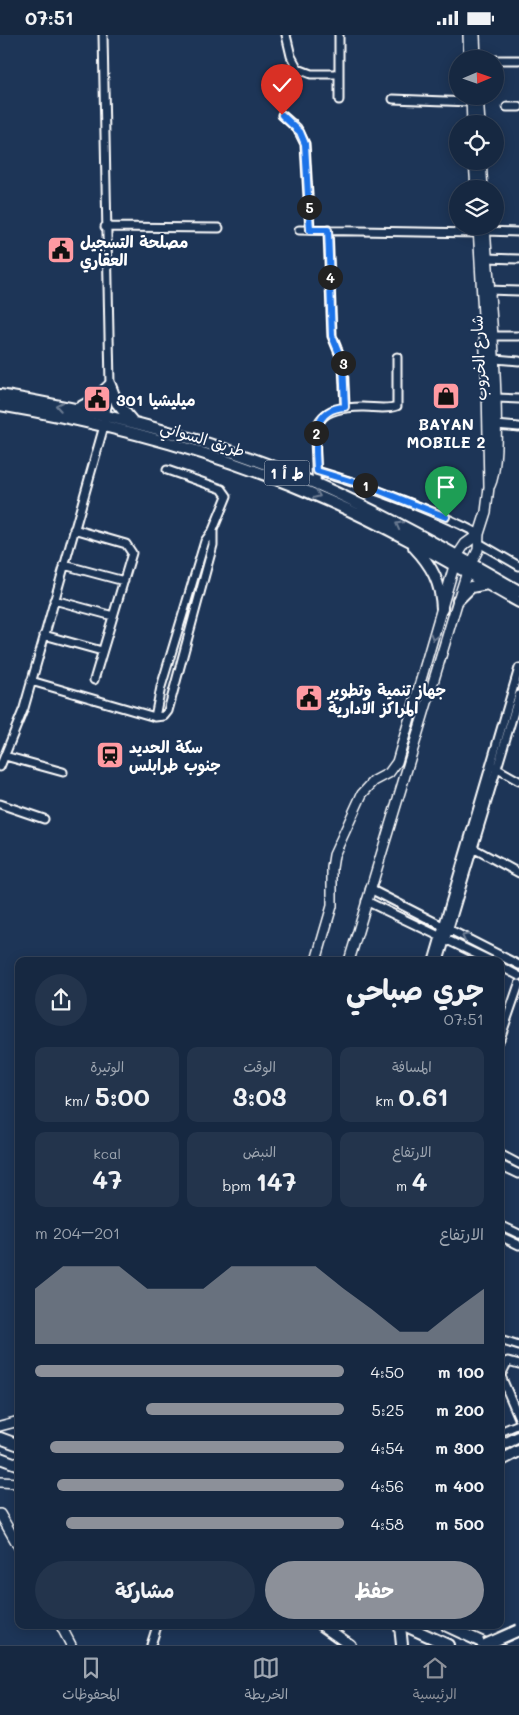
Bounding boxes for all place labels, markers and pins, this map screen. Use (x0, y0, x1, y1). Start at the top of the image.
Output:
pin (261, 64, 303, 115)
pin: 5 (296, 195, 322, 219)
place label: مصلحة التسجيل العقاري (80, 231, 188, 273)
public building icon: مصلحة التسجيل العقاري (46, 235, 76, 265)
pin: 4 (318, 265, 342, 289)
pin: 3 (330, 351, 356, 375)
shop icon: BAYAN MOBILE 2 (431, 381, 461, 411)
public building icon: ميليشيا 301 (82, 384, 112, 414)
place label: ميليشيا 301 (116, 389, 195, 410)
place label: BAYAN MOBILE 2 (406, 413, 486, 452)
pin: 2 (304, 421, 328, 445)
pin (425, 466, 467, 517)
pin: 1 (352, 473, 378, 497)
place label: جهاز تنمية وتطوير المراكز الادارية (326, 679, 446, 718)
public building icon: جهاز تنمية وتطوير المراكز الادارية (294, 683, 324, 713)
place label: سكة الحديد جنوب طرابلس (129, 736, 221, 777)
station icon: سكة الحديد جنوب طرابلس (95, 740, 125, 770)

